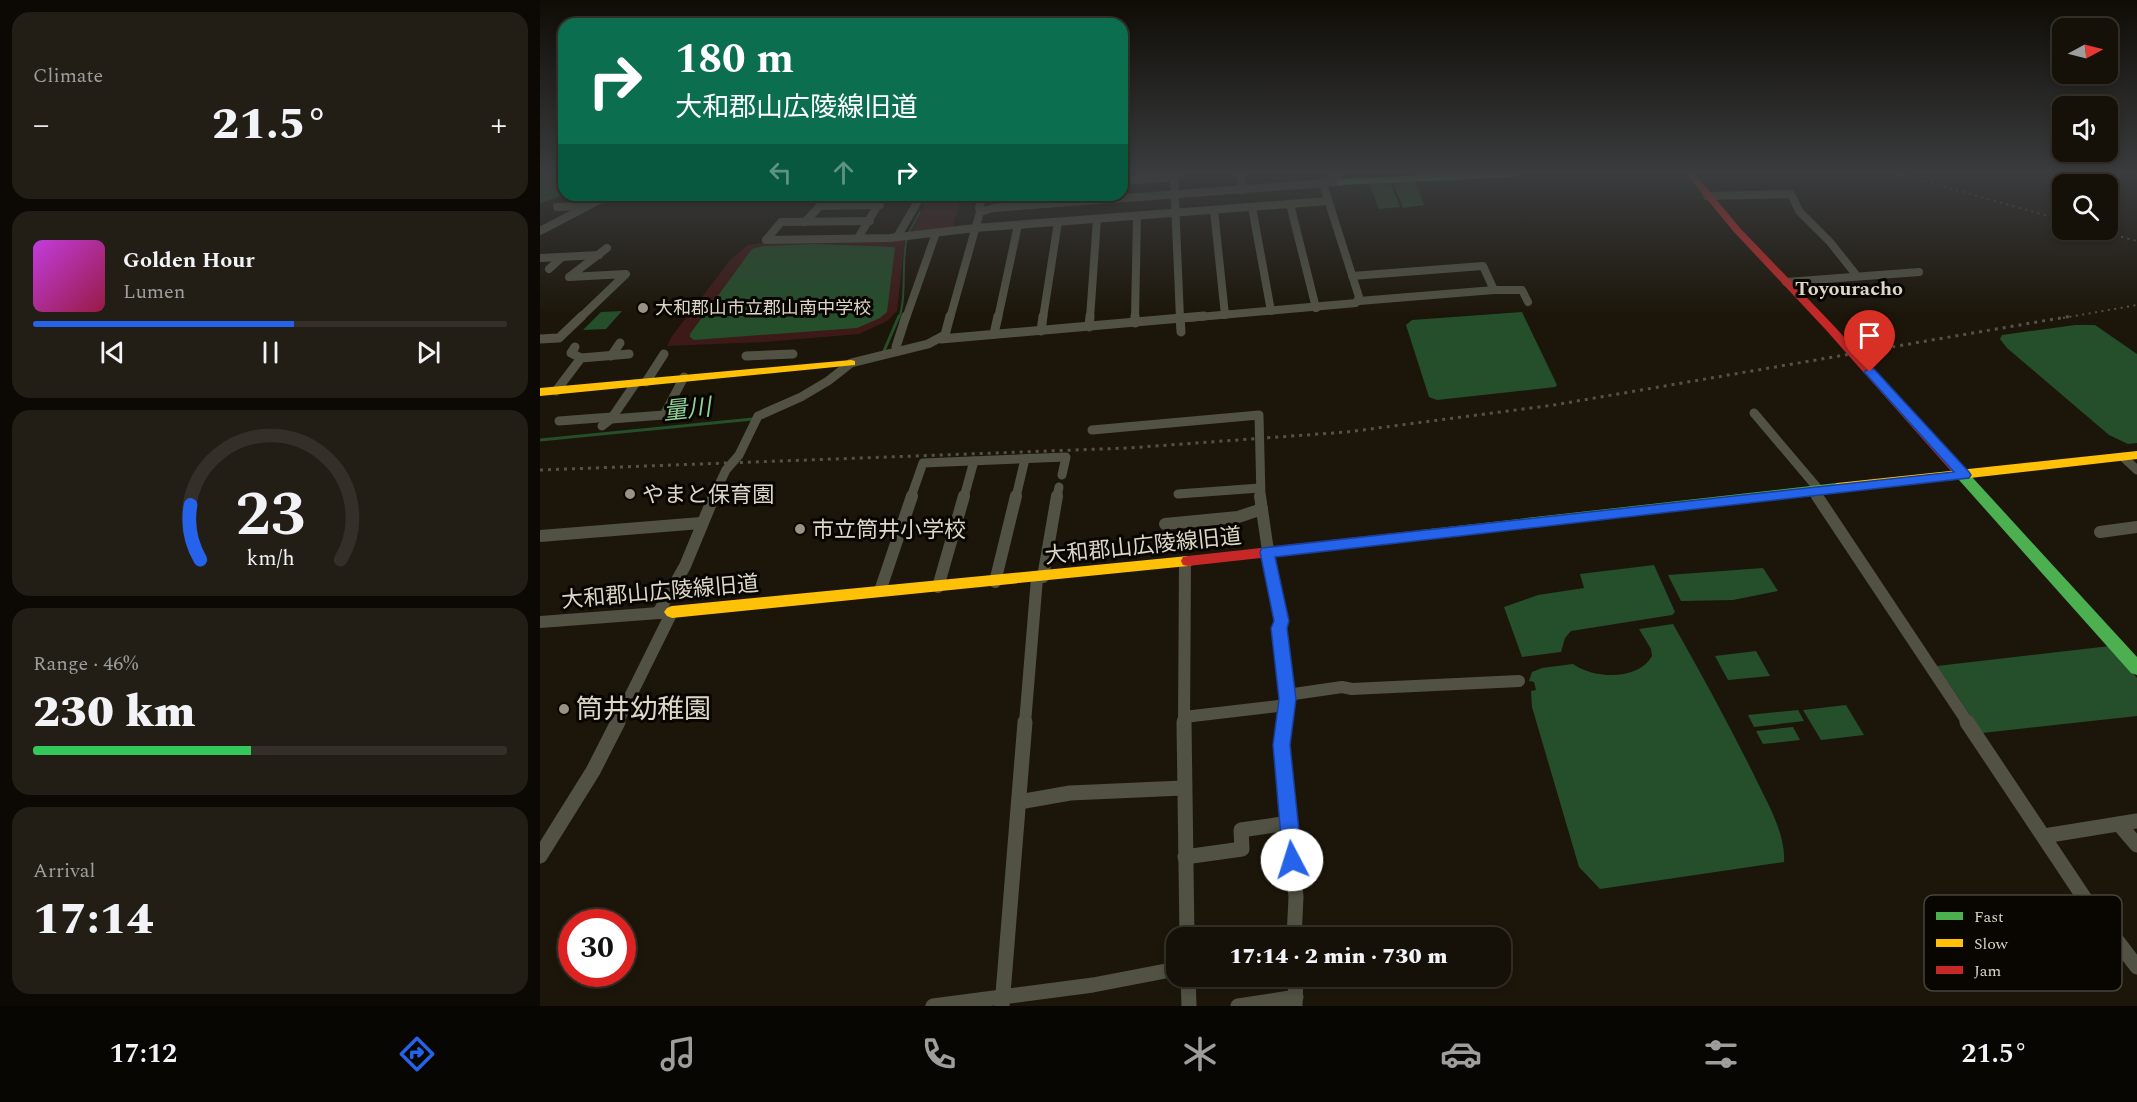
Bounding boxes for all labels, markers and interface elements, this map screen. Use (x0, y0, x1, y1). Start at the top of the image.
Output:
north arrow (2052, 18, 2118, 84)
map controls (2052, 18, 2118, 240)
text: 180 m (675, 28, 794, 91)
icon: right (576, 42, 654, 120)
text: Climate (33, 61, 103, 91)
text: 大和郡山広陵線旧道 (675, 87, 918, 129)
text: 21.5° (212, 90, 328, 159)
button: sound (2052, 96, 2118, 162)
text: − (33, 100, 50, 150)
text: + (490, 100, 507, 150)
icon: left (764, 156, 797, 189)
icon: ahead (827, 156, 860, 189)
icon: right (890, 156, 923, 189)
button: search (2052, 174, 2118, 240)
text: Golden Hour (123, 244, 255, 277)
district label: Toyouracho (1795, 274, 1903, 304)
text: Lumen (123, 277, 185, 307)
place label: 大和郡山市立郡山南中学校 (655, 295, 871, 322)
marker: 大和郡山市立郡山南中学校 (636, 301, 650, 315)
pin (1844, 310, 1895, 372)
icon: arrive (1853, 319, 1886, 352)
icon: previous (96, 336, 129, 369)
icon: pause (254, 336, 287, 369)
icon: next (412, 336, 445, 369)
water label: 量川 (661, 389, 716, 430)
text: 23 (235, 468, 305, 563)
place label: やまと保育園 (642, 479, 774, 512)
marker: やまと保育園 (623, 487, 637, 501)
place label: 市立筒井小学校 (812, 514, 966, 547)
street label: 大和郡山広陵線旧道 (1043, 520, 1243, 573)
marker: 市立筒井小学校 (793, 522, 807, 536)
text: km/h (246, 542, 294, 575)
street label: 大和郡山広陵線旧道 (560, 567, 760, 618)
text: Range · 46% (33, 649, 138, 679)
text: 230 km (33, 678, 195, 747)
place label: 筒井幼稚園 (576, 689, 711, 731)
marker: 筒井幼稚園 (557, 702, 571, 716)
position arrow (1260, 828, 1324, 892)
text: Arrival (33, 856, 95, 886)
text: 17:14 (33, 885, 154, 954)
legend (1924, 895, 2122, 991)
text: Fast (1974, 905, 2004, 929)
speed limit sign: 30 (558, 909, 636, 987)
text: Slow (1974, 932, 2009, 956)
text: 17:14 · 2 min · 730 m (1229, 940, 1448, 973)
text: Jam (1974, 959, 2002, 983)
text: 17:12 (109, 1033, 177, 1075)
icon: directions (396, 1033, 438, 1075)
icon: music (657, 1033, 699, 1075)
icon: phone (918, 1033, 960, 1075)
icon: climate (1179, 1033, 1221, 1075)
icon: car (1440, 1033, 1482, 1075)
icon: filters (1700, 1033, 1742, 1075)
text: 21.5° (1961, 1033, 2027, 1075)

